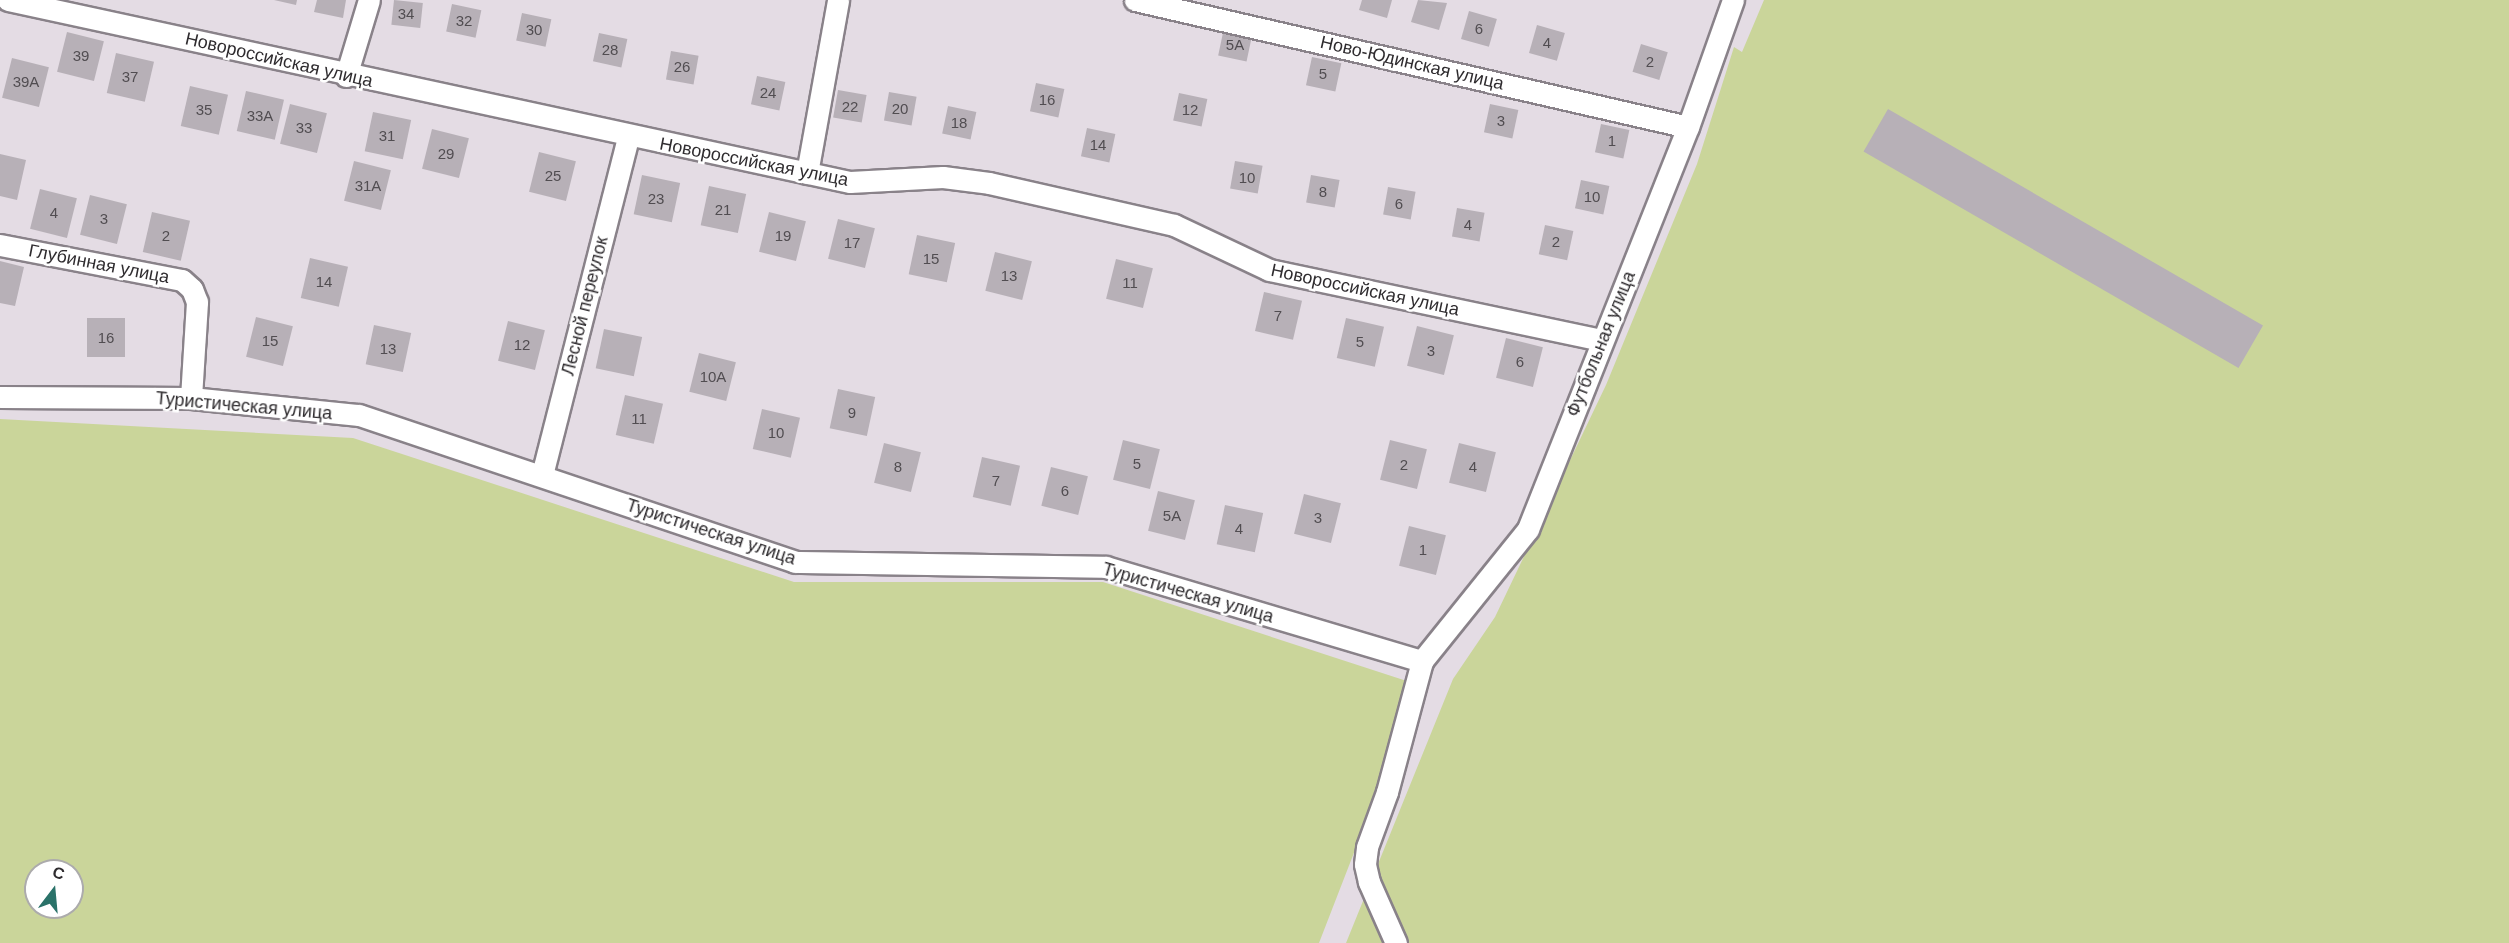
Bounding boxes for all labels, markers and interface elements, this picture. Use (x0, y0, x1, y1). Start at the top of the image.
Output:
house number: 34 (398, 5, 414, 23)
house number: 32 (456, 12, 472, 30)
house number: 6 (1475, 20, 1483, 38)
house number: 30 (526, 21, 542, 39)
street label: Новороссийская улица (183, 28, 375, 92)
street label: Ново-Юдинская улица (1318, 31, 1506, 95)
house number: 4 (1543, 34, 1551, 52)
house number: 5А (1226, 36, 1244, 54)
house number: 28 (602, 41, 618, 59)
house number: 39 (73, 47, 89, 65)
house number: 2 (1646, 53, 1654, 71)
house number: 26 (674, 58, 690, 76)
house number: 5 (1319, 65, 1327, 83)
house number: 37 (122, 68, 138, 86)
house number: 39А (13, 73, 39, 91)
house number: 24 (760, 84, 776, 102)
house number: 16 (1039, 91, 1055, 109)
house number: 22 (842, 98, 858, 116)
house number: 20 (892, 100, 908, 118)
house number: 35 (196, 101, 212, 119)
house number: 12 (1182, 101, 1198, 119)
house number: 33А (247, 107, 273, 125)
house number: 3 (1497, 112, 1505, 130)
house number: 18 (951, 114, 967, 132)
house number: 33 (296, 119, 312, 137)
house number: 31 (379, 127, 395, 145)
house number: 1 (1608, 132, 1616, 150)
street label: Новороссийская улица (658, 133, 850, 191)
house number: 14 (1090, 136, 1106, 154)
house number: 29 (438, 145, 454, 163)
house number: 25 (545, 167, 561, 185)
house number: 10 (1239, 169, 1255, 187)
house number: 31А (355, 177, 381, 195)
house number: 8 (1319, 183, 1327, 201)
house number: 10 (1584, 188, 1600, 206)
house number: 23 (648, 190, 664, 208)
house number: 6 (1395, 195, 1403, 213)
house number: 21 (715, 201, 731, 219)
house number: 4 (50, 204, 58, 222)
house number: 3 (100, 210, 108, 228)
house number: 4 (1464, 216, 1472, 234)
house number: 2 (162, 227, 170, 245)
house number: 19 (775, 227, 791, 245)
house number: 2 (1552, 233, 1560, 251)
street label: Лесной переулок (557, 234, 613, 378)
house number: 17 (844, 234, 860, 252)
street label: Глубинная улица (27, 240, 171, 288)
house number: 15 (923, 250, 939, 268)
street label: Новороссийская улица (1269, 259, 1461, 321)
house number: 13 (1001, 267, 1017, 285)
street label: Футбольная улица (1562, 268, 1640, 420)
house number: 14 (316, 273, 332, 291)
house number: 11 (1122, 274, 1138, 292)
house number: 7 (1274, 307, 1282, 325)
house number: 16 (98, 329, 114, 347)
house number: 15 (262, 332, 278, 350)
house number: 5 (1356, 333, 1364, 351)
house number: 12 (514, 336, 530, 354)
house number: 13 (380, 340, 396, 358)
house number: 3 (1427, 342, 1435, 360)
house number: 6 (1516, 353, 1524, 371)
house number: 10А (700, 368, 726, 386)
street label: Туристическая улица (155, 388, 333, 424)
house number: 9 (848, 404, 856, 422)
house number: 11 (631, 410, 647, 428)
house number: 10 (768, 424, 784, 442)
house number: 5 (1133, 455, 1141, 473)
house number: 2 (1400, 456, 1408, 474)
house number: 8 (894, 458, 902, 476)
house number: 4 (1469, 458, 1477, 476)
house number: 7 (992, 472, 1000, 490)
house number: 6 (1061, 482, 1069, 500)
street label: Туристическая улица (623, 494, 799, 570)
house number: 5А (1163, 507, 1181, 525)
house number: 3 (1314, 509, 1322, 527)
house number: 4 (1235, 520, 1243, 538)
house number: 1 (1419, 541, 1427, 559)
street label: Туристическая улица (1100, 558, 1276, 628)
north arrow (24, 859, 84, 919)
text: С (51, 863, 66, 883)

